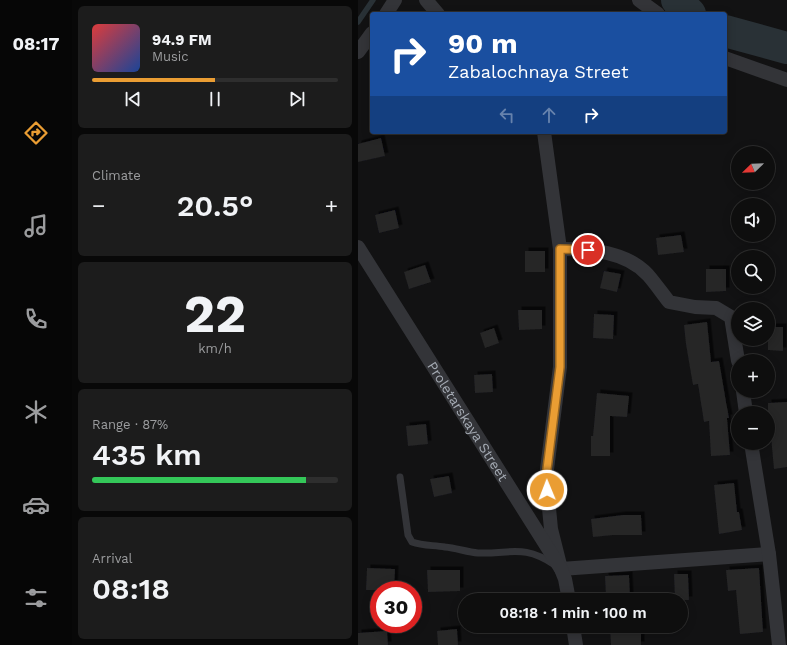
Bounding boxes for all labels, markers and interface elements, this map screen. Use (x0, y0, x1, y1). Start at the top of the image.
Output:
text: 90 m (448, 27, 518, 60)
icon: right (382, 28, 434, 80)
text: 94.9 FM (152, 31, 212, 49)
text: 08:17 (12, 33, 60, 54)
text: Music (152, 49, 189, 64)
text: Zabalochnaya Street (448, 61, 629, 82)
icon: previous (122, 88, 144, 110)
icon: pause (204, 88, 226, 110)
icon: next (286, 88, 308, 110)
icon: left (496, 104, 518, 126)
icon: ahead (538, 104, 560, 126)
icon: right (580, 104, 602, 126)
icon: directions (22, 119, 50, 147)
north arrow (731, 146, 775, 190)
map controls (731, 146, 775, 450)
text: Climate (92, 168, 141, 183)
text: 20.5° (177, 188, 253, 223)
text: − (92, 193, 105, 218)
text: + (325, 193, 338, 218)
button: sound (731, 198, 775, 242)
icon: music (22, 212, 50, 240)
pin (571, 233, 605, 267)
icon: arrive (577, 239, 599, 261)
button: search (731, 250, 775, 294)
text: 22 (184, 284, 246, 345)
button: layers (731, 302, 775, 346)
icon: phone (22, 305, 50, 333)
text: km/h (198, 341, 232, 356)
button: + (731, 354, 775, 398)
street label: Proletarskaya Street (424, 359, 512, 484)
icon: climate (22, 398, 50, 426)
button: − (731, 406, 775, 450)
text: Range · 87% (92, 417, 168, 432)
text: 435 km (92, 437, 202, 472)
position arrow (526, 469, 568, 511)
icon: car (22, 491, 50, 519)
text: Arrival (92, 551, 133, 566)
text: 08:18 (92, 571, 170, 606)
speed limit sign: 30 (370, 581, 422, 633)
icon: filters (22, 584, 50, 612)
text: 08:18 · 1 min · 100 m (499, 604, 647, 622)

